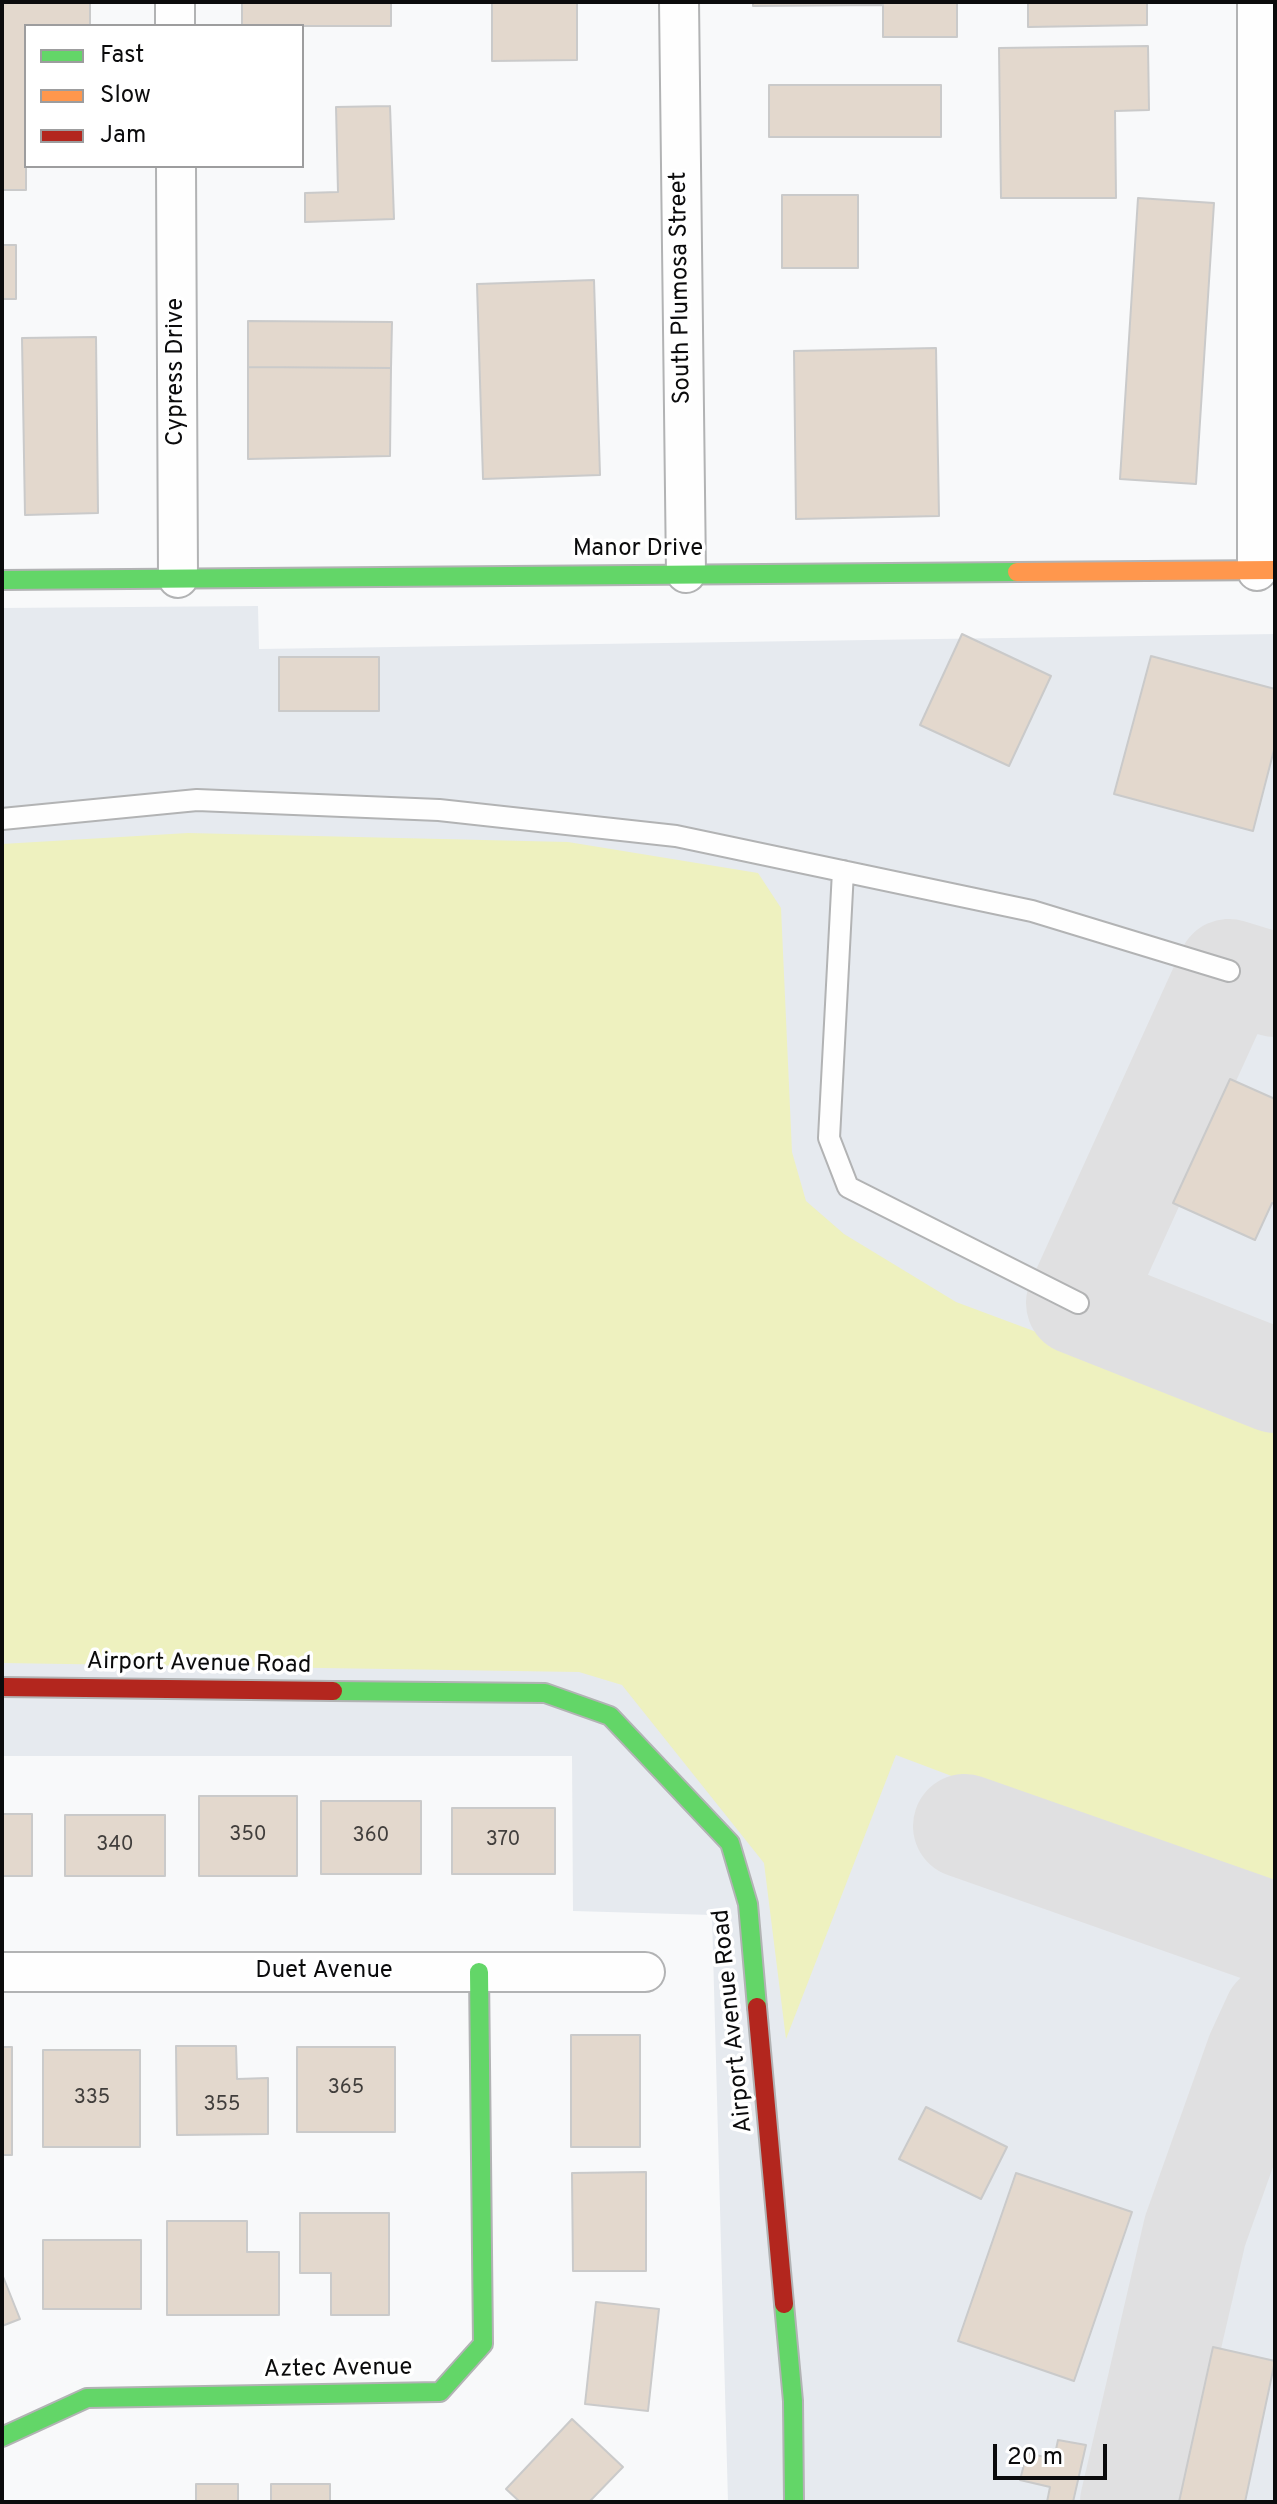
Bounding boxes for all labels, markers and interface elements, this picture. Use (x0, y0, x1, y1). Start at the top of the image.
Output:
legend (24, 24, 304, 168)
text: Fast (100, 41, 144, 71)
text: Slow (100, 81, 151, 111)
text: Jam (100, 121, 146, 151)
street label: South Plumosa Street (666, 171, 698, 405)
street label: Cypress Drive (163, 298, 191, 446)
street label: Manor Drive (573, 536, 703, 564)
street label: Airport Avenue Road (86, 1649, 312, 1681)
house number: 350 (229, 1824, 267, 1848)
house number: 360 (353, 1825, 389, 1849)
house number: 370 (486, 1829, 520, 1853)
house number: 340 (96, 1834, 134, 1858)
street label: Airport Avenue Road (708, 1908, 760, 2134)
street label: Duet Avenue (255, 1958, 393, 1986)
house number: 365 (328, 2077, 364, 2101)
house number: 335 (74, 2087, 110, 2111)
house number: 355 (204, 2094, 240, 2118)
street label: Aztec Avenue (264, 2354, 412, 2386)
scale bar (997, 2428, 1111, 2478)
text: 20 m (1007, 2443, 1063, 2473)

